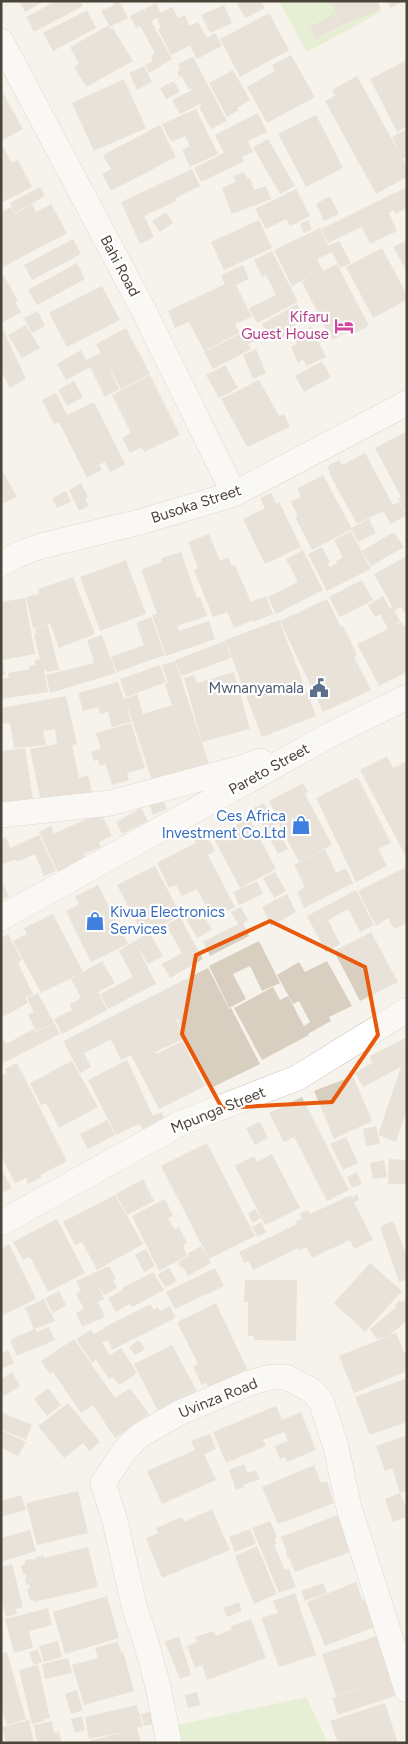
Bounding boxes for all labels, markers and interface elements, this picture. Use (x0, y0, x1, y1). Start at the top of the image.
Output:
street label: Bahi Road (96, 232, 144, 300)
place label: Kifaru Guest House (241, 308, 329, 343)
hotel icon: Kifaru Guest House (333, 315, 355, 337)
street label: Busoka Street (149, 481, 244, 527)
public building icon: Mwnanyamala (308, 677, 330, 699)
place label: Mwnanyamala (209, 679, 304, 697)
street label: Pareto Street (226, 739, 313, 799)
place label: Ces Africa Investment Co.Ltd (162, 807, 286, 842)
shop icon: Ces Africa Investment Co.Ltd (290, 814, 312, 836)
place label: Kivua Electronics Services (110, 903, 225, 938)
shop icon: Kivua Electronics Services (84, 910, 106, 932)
street label: Mpunga Street (168, 1083, 268, 1137)
street label: Uvinza Road (176, 1374, 260, 1422)

